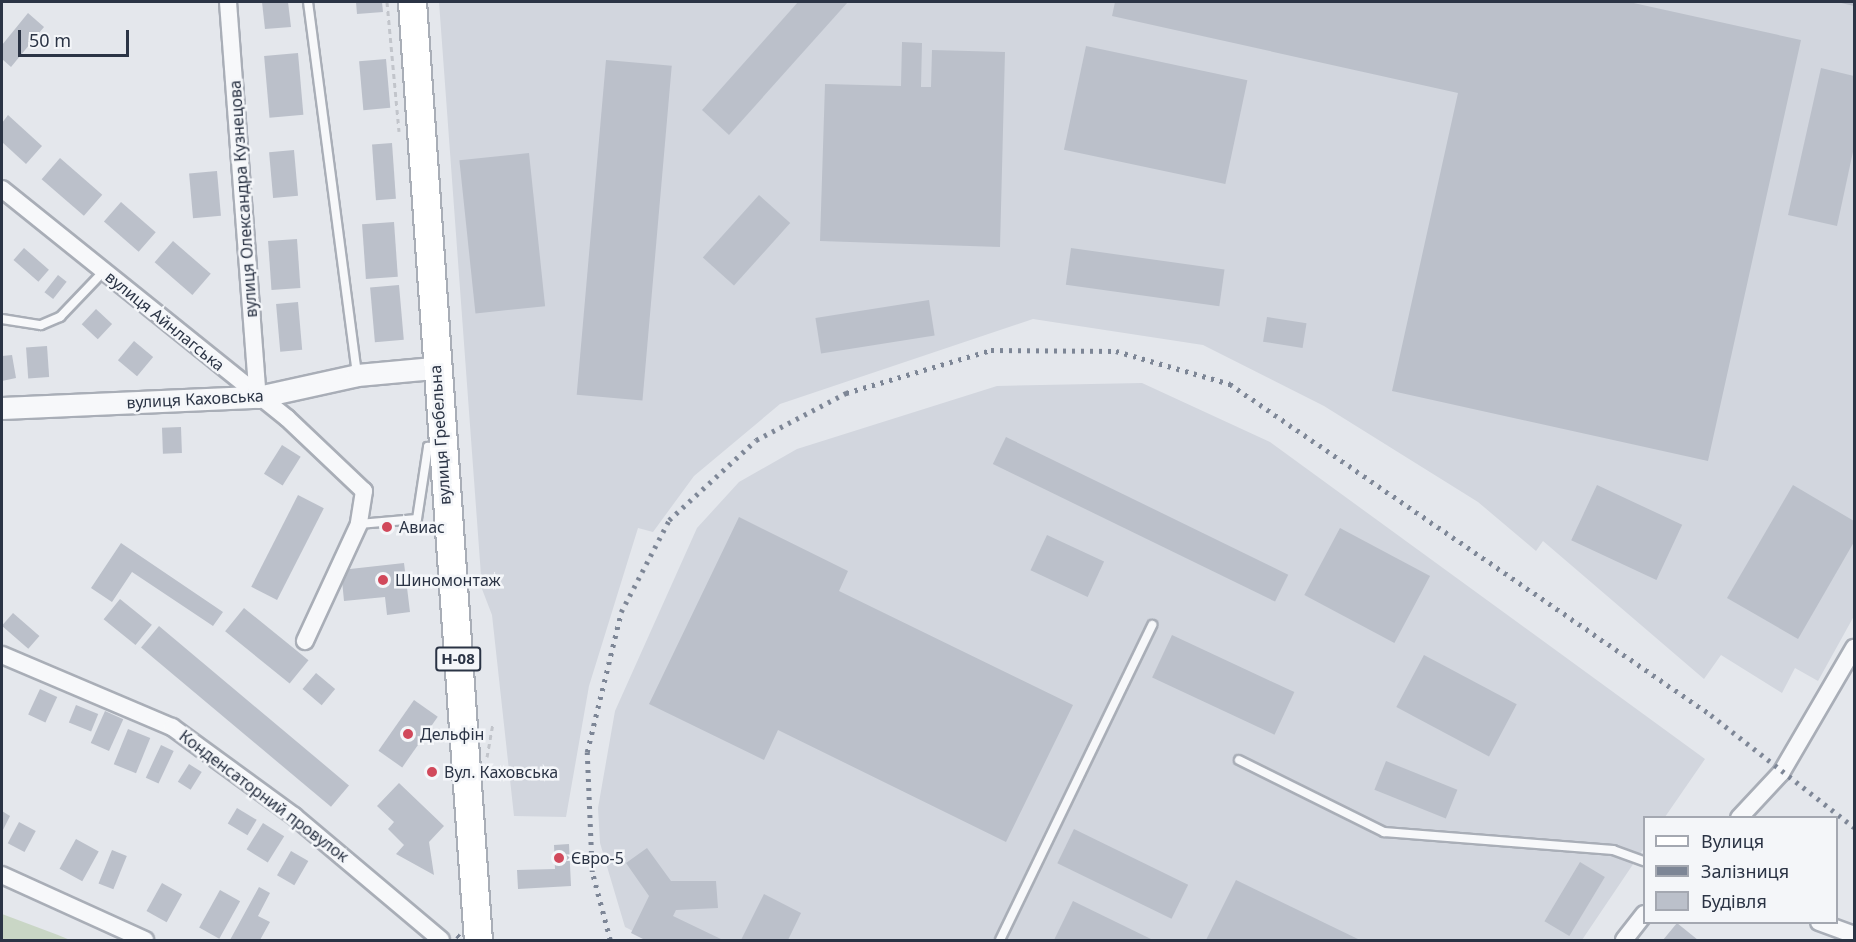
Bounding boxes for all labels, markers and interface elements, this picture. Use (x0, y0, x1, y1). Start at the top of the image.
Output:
scale bar (21, 18, 132, 56)
text: 50 m (29, 28, 71, 52)
street label: вулиця Олександра Кузнецова (225, 80, 261, 318)
street label: вулиця Айнлагська (102, 267, 228, 375)
street label: вулиця Гребельна (426, 364, 454, 506)
street label: вулиця Каховська (126, 386, 264, 412)
place label: Авиас (399, 517, 445, 537)
marker: Авиас (380, 520, 394, 534)
place label: Шиномонтаж (395, 570, 501, 590)
marker: Шиномонтаж (376, 573, 390, 587)
road number: Н-08 (434, 647, 482, 671)
place label: Дельфін (420, 724, 484, 744)
street label: Конденсаторний провулок (176, 726, 352, 866)
marker: Дельфін (401, 727, 415, 741)
place label: Вул. Каховська (444, 762, 558, 782)
marker: Вул. Каховська (425, 765, 439, 779)
legend (1643, 816, 1838, 924)
text: Вулиця (1701, 829, 1764, 853)
place label: Євро-5 (571, 848, 624, 868)
marker: Євро-5 (552, 851, 566, 865)
text: Залізниця (1701, 859, 1789, 883)
text: Будівля (1701, 889, 1767, 913)

